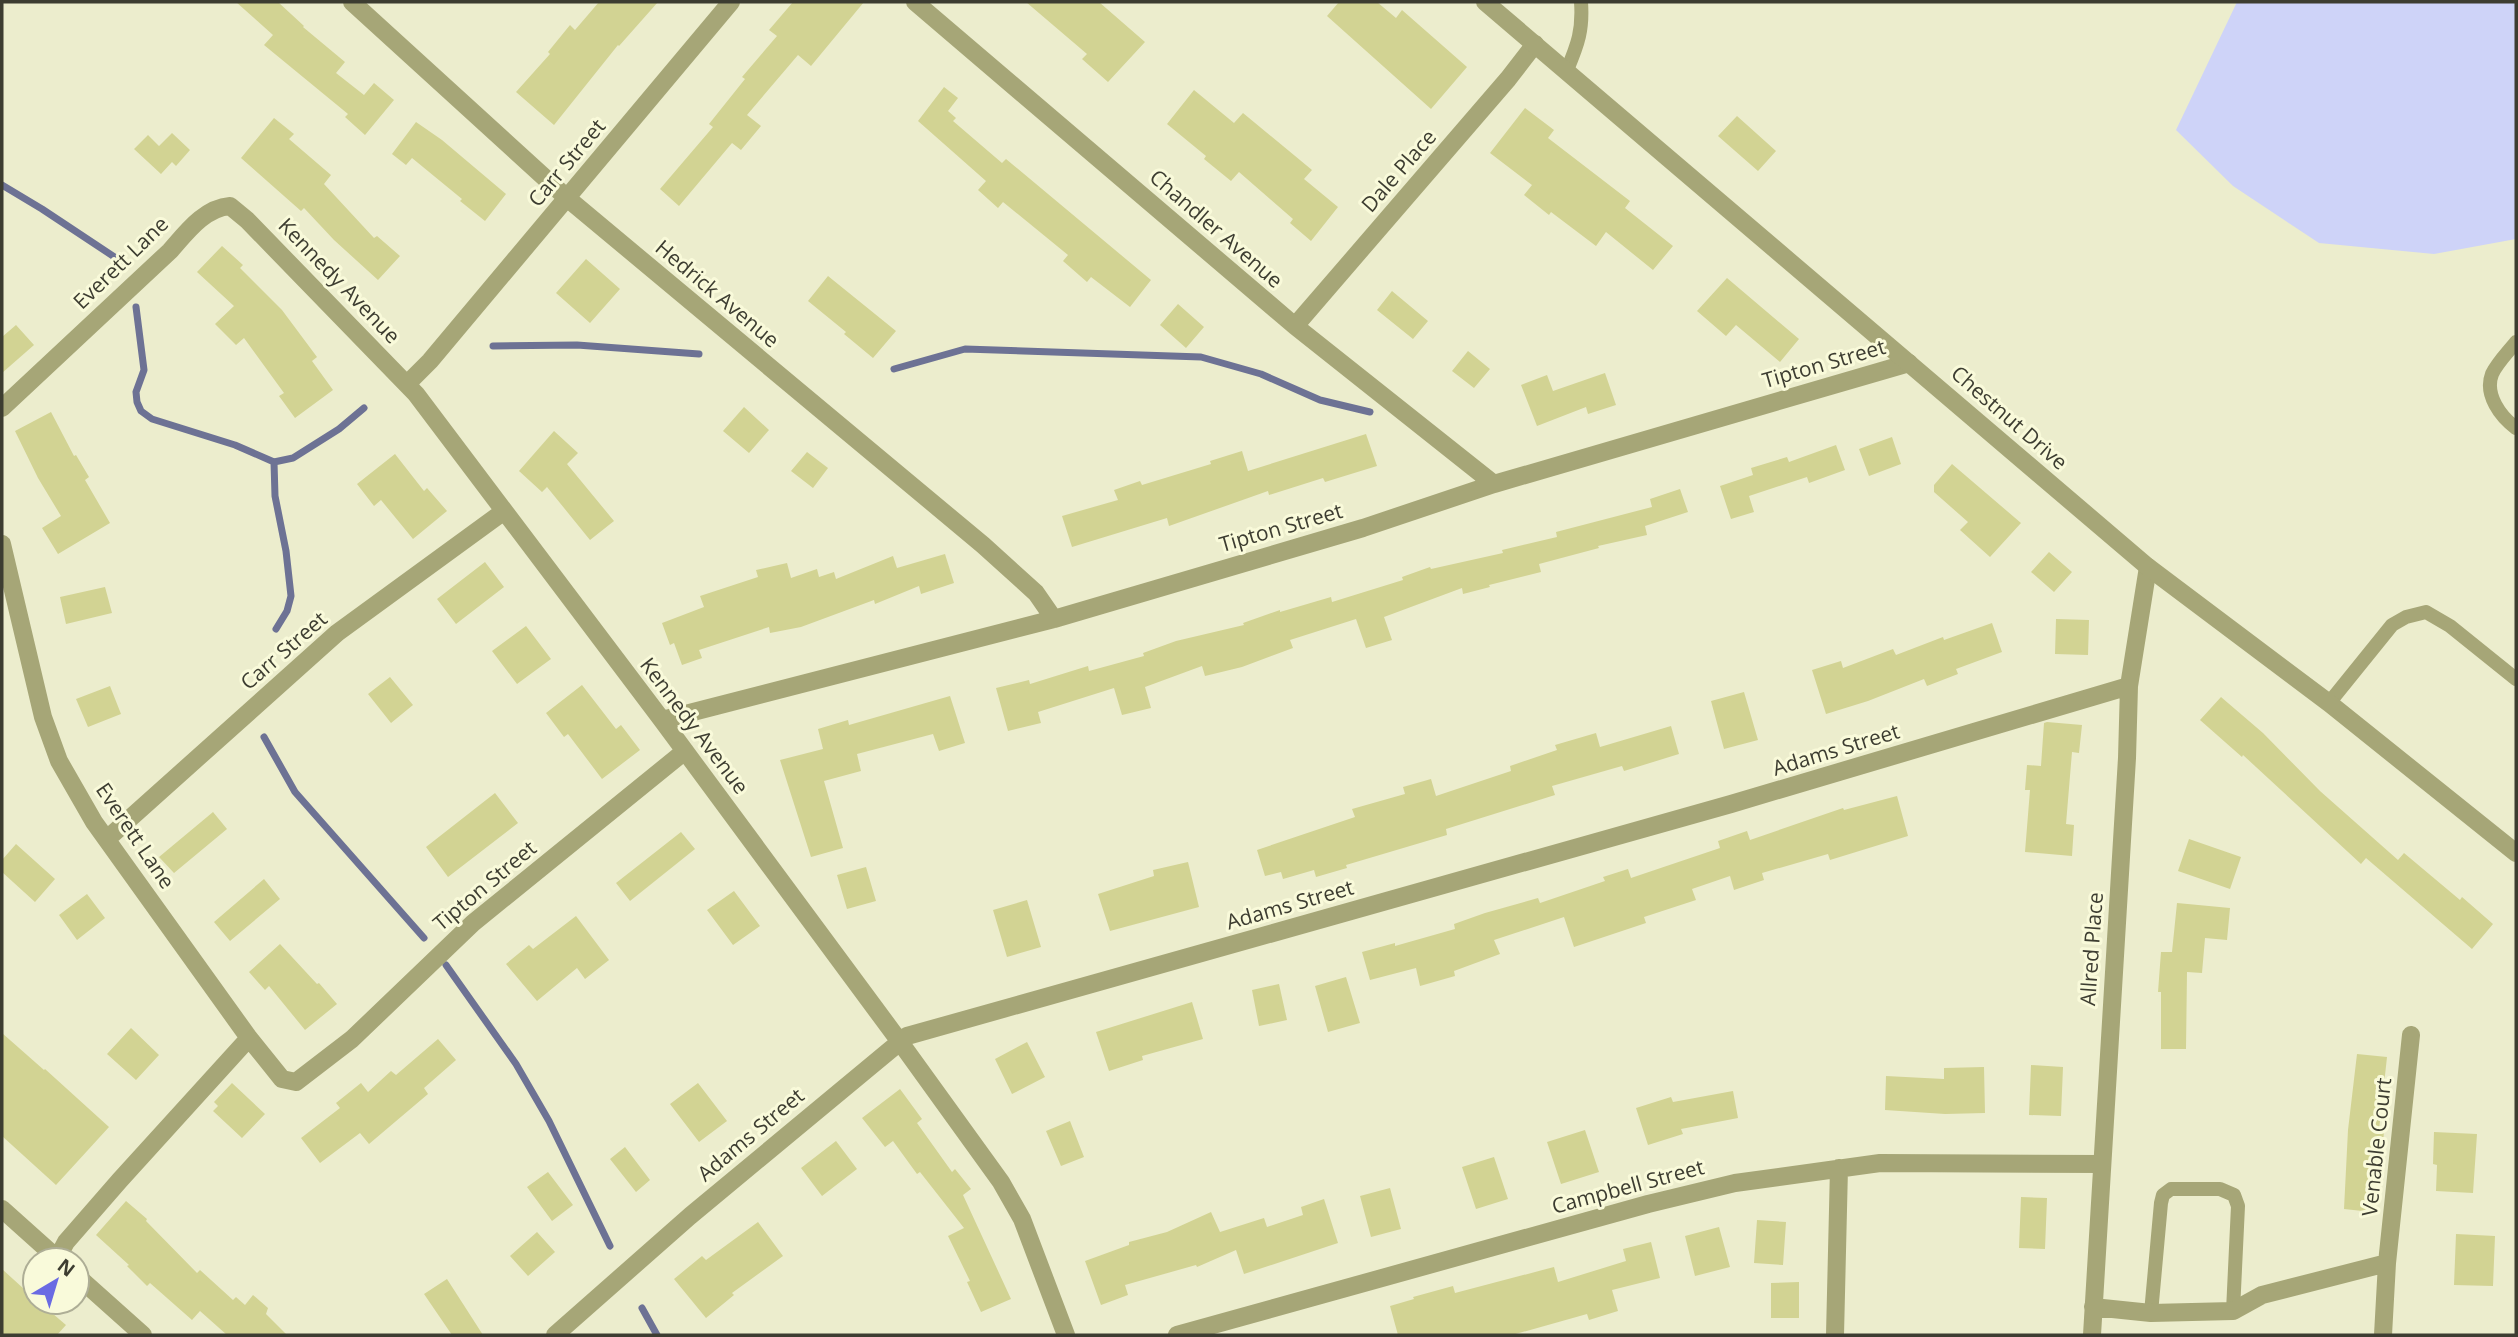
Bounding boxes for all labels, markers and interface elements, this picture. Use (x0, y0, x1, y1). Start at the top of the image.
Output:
street label: Carr Street (521, 113, 611, 212)
street label: Dale Place (1355, 123, 1442, 218)
street label: Chandler Avenue (1144, 163, 1289, 294)
street label: Everett Lane (67, 210, 174, 315)
street label: Kennedy Avenue (273, 212, 407, 349)
street label: Hedrick Avenue (650, 233, 786, 353)
street label: Tipton Street (1759, 332, 1889, 394)
street label: Chestnut Drive (1946, 359, 2074, 476)
street label: Tipton Street (1216, 496, 1346, 558)
street label: Carr Street (234, 605, 333, 696)
street label: Kennedy Avenue (634, 651, 755, 799)
street label: Adams Street (1769, 716, 1903, 782)
street label: Everett Lane (90, 777, 182, 894)
street label: Tipton Street (427, 834, 542, 937)
street label: Adams Street (1223, 872, 1357, 936)
street label: Allred Place (2073, 891, 2109, 1007)
street label: Venable Court (2355, 1076, 2397, 1218)
street label: Adams Street (691, 1081, 810, 1187)
street label: Campbell Street (1549, 1152, 1707, 1220)
north arrow (21, 1246, 91, 1316)
text: N (52, 1253, 81, 1283)

